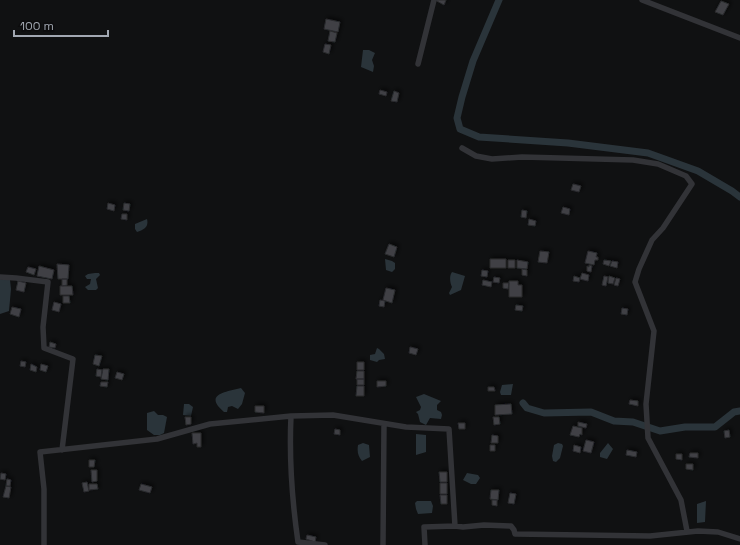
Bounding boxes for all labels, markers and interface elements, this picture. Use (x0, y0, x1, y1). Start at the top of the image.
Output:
scale bar (14, 12, 108, 38)
text: 100 m (20, 18, 54, 34)

